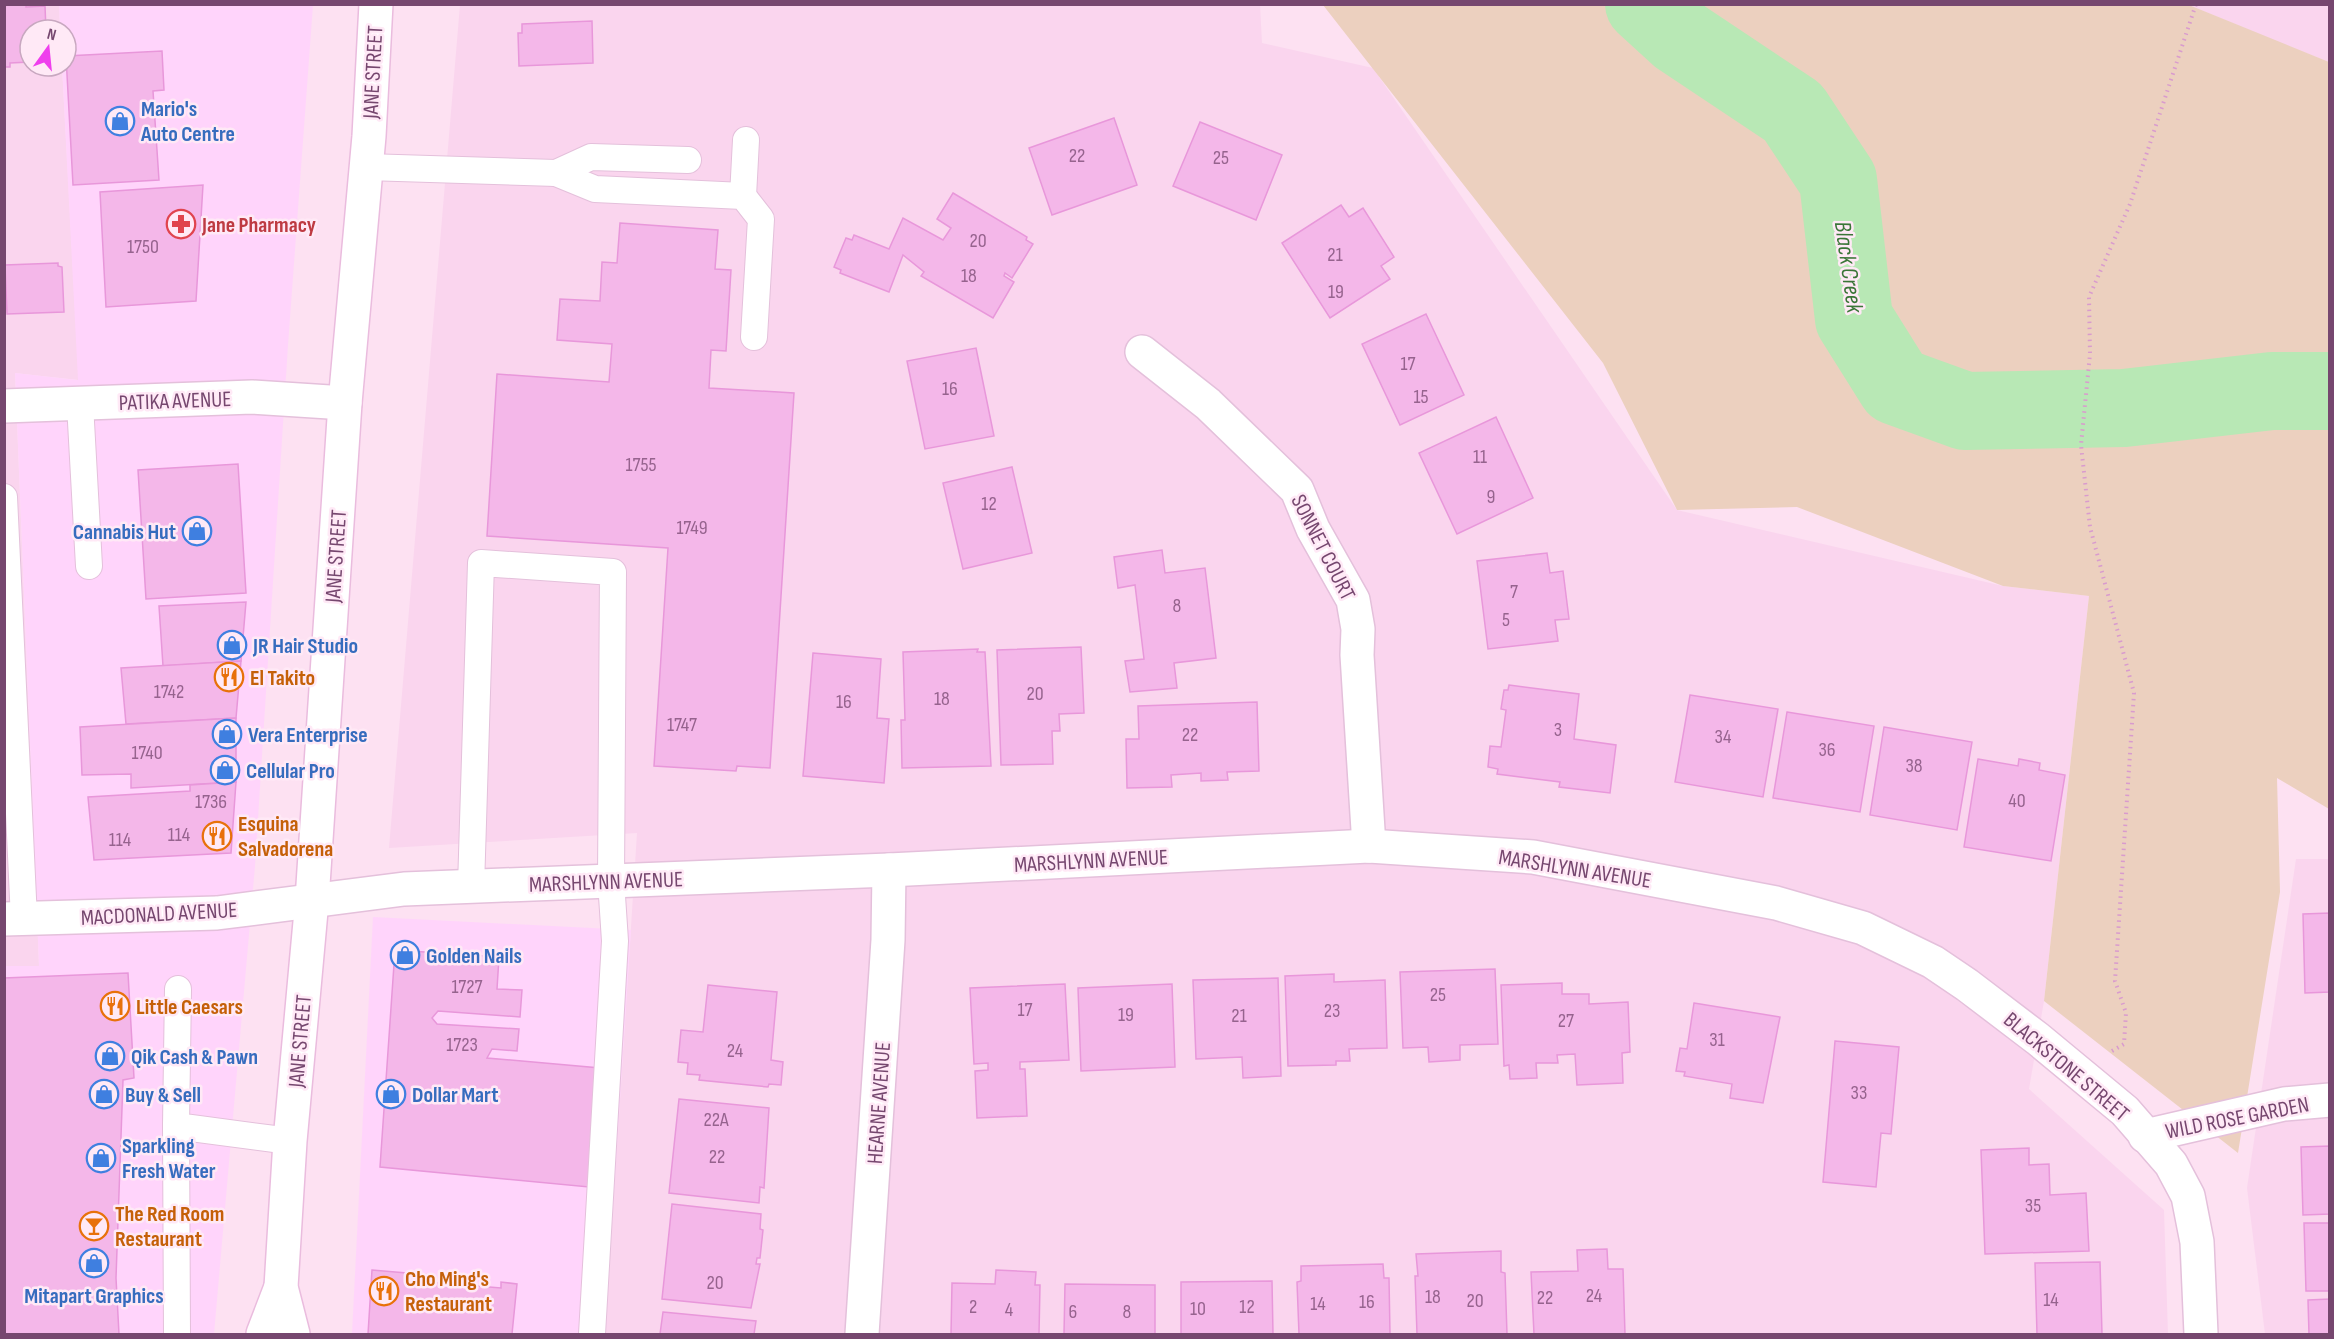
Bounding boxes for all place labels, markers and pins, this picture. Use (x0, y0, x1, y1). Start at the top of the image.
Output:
place label: Mario's Auto Centre (140, 96, 235, 148)
shop icon: Mario's Auto Centre (104, 105, 136, 137)
pharmacy icon: Jane Pharmacy (165, 208, 197, 240)
place label: Jane Pharmacy (201, 212, 316, 239)
shop icon: Cannabis Hut (181, 515, 213, 547)
place label: Cannabis Hut (73, 519, 176, 546)
shop icon: JR Hair Studio (216, 629, 248, 661)
place label: JR Hair Studio (252, 633, 358, 660)
restaurant icon: El Takito (213, 661, 245, 693)
place label: El Takito (250, 665, 315, 692)
shop icon: Vera Enterprise (211, 718, 243, 750)
place label: Vera Enterprise (248, 722, 368, 749)
shop icon: Cellular Pro (209, 754, 241, 786)
place label: Cellular Pro (246, 758, 335, 785)
place label: Esquina Salvadorena (238, 811, 333, 863)
restaurant icon: Esquina Salvadorena (201, 820, 233, 852)
shop icon: Golden Nails (389, 939, 421, 971)
place label: Golden Nails (426, 943, 522, 970)
restaurant icon: Little Caesars (99, 990, 131, 1022)
place label: Little Caesars (136, 994, 243, 1021)
shop icon: Qik Cash & Pawn (94, 1040, 126, 1072)
place label: Qik Cash & Pawn (131, 1044, 258, 1071)
shop icon: Buy & Sell (88, 1078, 120, 1110)
shop icon: Dollar Mart (375, 1078, 407, 1110)
place label: Buy & Sell (125, 1082, 201, 1109)
place label: Dollar Mart (412, 1082, 498, 1109)
place label: Sparkling Fresh Water (122, 1133, 216, 1185)
shop icon: Sparkling Fresh Water (85, 1142, 117, 1174)
place label: The Red Room Restaurant (115, 1201, 224, 1253)
bar icon: The Red Room Restaurant (78, 1210, 110, 1242)
shop icon: Mitapart Graphics (78, 1247, 110, 1279)
place label: Cho Ming's Restaurant (405, 1266, 492, 1318)
restaurant icon: Cho Ming's Restaurant (368, 1275, 400, 1307)
place label: Mitapart Graphics (24, 1283, 164, 1310)

